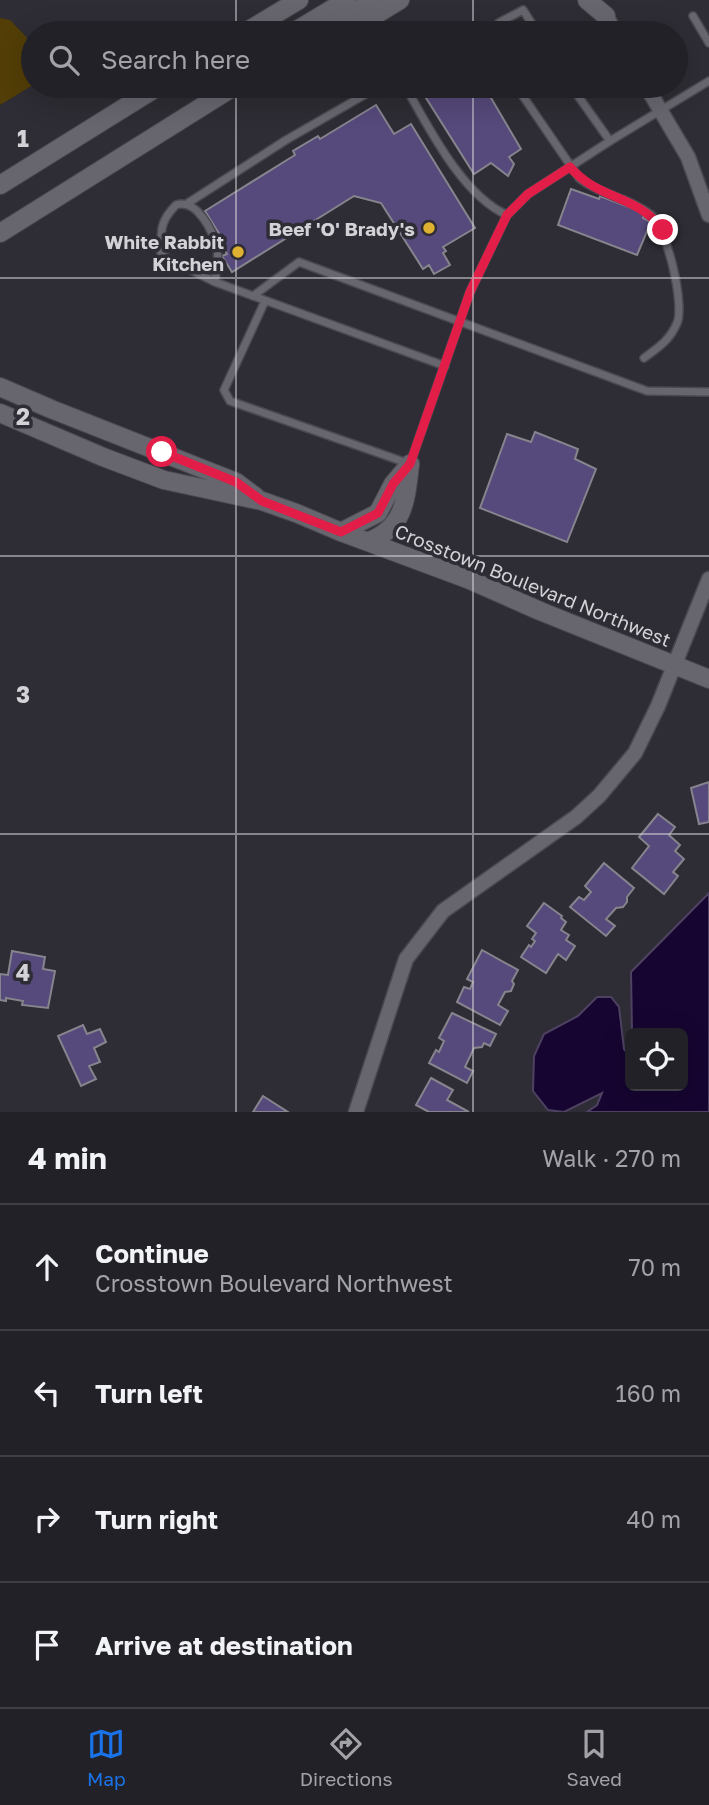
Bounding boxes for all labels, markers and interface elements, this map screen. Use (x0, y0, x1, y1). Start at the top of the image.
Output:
search box (21, 21, 688, 98)
icon: search (45, 41, 83, 79)
text: Search here (101, 44, 250, 75)
text: 1 (17, 124, 29, 152)
route end (647, 214, 678, 245)
place label: Beef 'O' Brady's (269, 217, 415, 240)
marker: Beef 'O' Brady's (421, 220, 437, 236)
place label: White Rabbit Kitchen (105, 230, 224, 275)
marker: White Rabbit Kitchen (230, 244, 246, 260)
text: 2 (16, 402, 30, 430)
route start (146, 436, 177, 467)
street label: Crosstown Boulevard Northwest (392, 519, 674, 651)
text: 3 (16, 680, 30, 708)
text: 4 (16, 958, 30, 986)
map controls (625, 1028, 688, 1091)
button: locate (625, 1028, 688, 1091)
text: 4 min (28, 1140, 107, 1176)
text: Walk · 270 m (542, 1144, 681, 1172)
text: Continue (95, 1238, 209, 1269)
icon: ahead (28, 1248, 66, 1286)
text: 70 m (628, 1253, 681, 1281)
text: Crosstown Boulevard Northwest (95, 1269, 453, 1297)
icon: left (28, 1374, 66, 1412)
text: Turn left (95, 1378, 203, 1409)
text: 160 m (616, 1379, 681, 1407)
icon: right (28, 1500, 66, 1538)
text: Turn right (95, 1504, 218, 1535)
text: 40 m (627, 1505, 681, 1533)
icon: arrive (28, 1626, 66, 1664)
text: Arrive at destination (95, 1630, 353, 1661)
tab: Map (87, 1725, 126, 1790)
tab: Directions (300, 1725, 393, 1790)
tab: Saved (567, 1725, 622, 1790)

